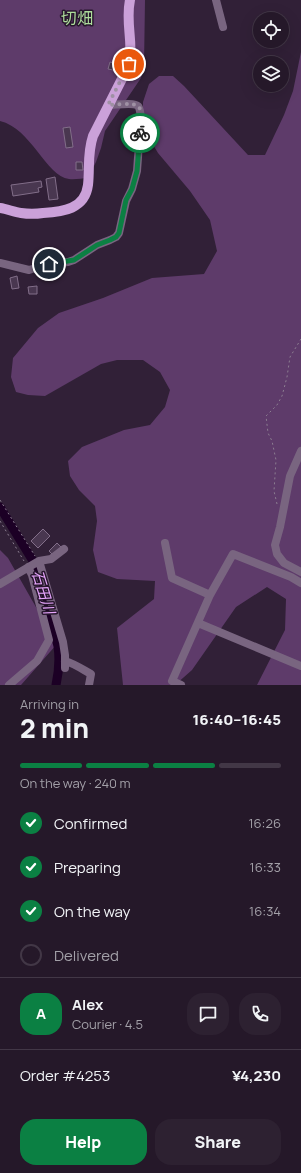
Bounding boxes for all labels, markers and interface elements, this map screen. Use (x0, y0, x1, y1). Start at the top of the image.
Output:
district label: 切畑 (61, 7, 93, 29)
map controls (253, 12, 289, 92)
button: locate (253, 12, 289, 48)
pin (112, 47, 146, 81)
icon: bag (118, 53, 140, 75)
button: layers (253, 56, 289, 92)
courier (120, 113, 160, 153)
icon: bike (129, 122, 151, 144)
pin (32, 247, 66, 281)
icon: home (38, 253, 60, 275)
water label: 石田川 (27, 567, 61, 618)
text: Arriving in (20, 695, 79, 713)
text: 16:40–16:45 (193, 709, 281, 730)
text: 2 min (20, 710, 89, 746)
text: On the way · 240 m (20, 774, 131, 792)
icon: check (20, 812, 42, 834)
text: Confirmed (54, 813, 127, 834)
text: 16:26 (248, 814, 281, 832)
icon: check (20, 856, 42, 878)
text: Preparing (54, 857, 121, 878)
text: 16:33 (250, 858, 281, 876)
icon: check (20, 900, 42, 922)
text: On the way (54, 901, 130, 922)
text: 16:34 (249, 902, 281, 920)
text: Delivered (54, 945, 119, 966)
button: chat (187, 993, 229, 1035)
button: phone (239, 993, 281, 1035)
text: Alex (72, 994, 103, 1015)
text: A (36, 1003, 46, 1024)
text: Courier · 4.5 (72, 1015, 143, 1033)
text: Order #4253 (20, 1065, 110, 1086)
text: ¥4,230 (232, 1065, 281, 1086)
button: Help (20, 1119, 147, 1165)
button: Share (155, 1119, 281, 1165)

